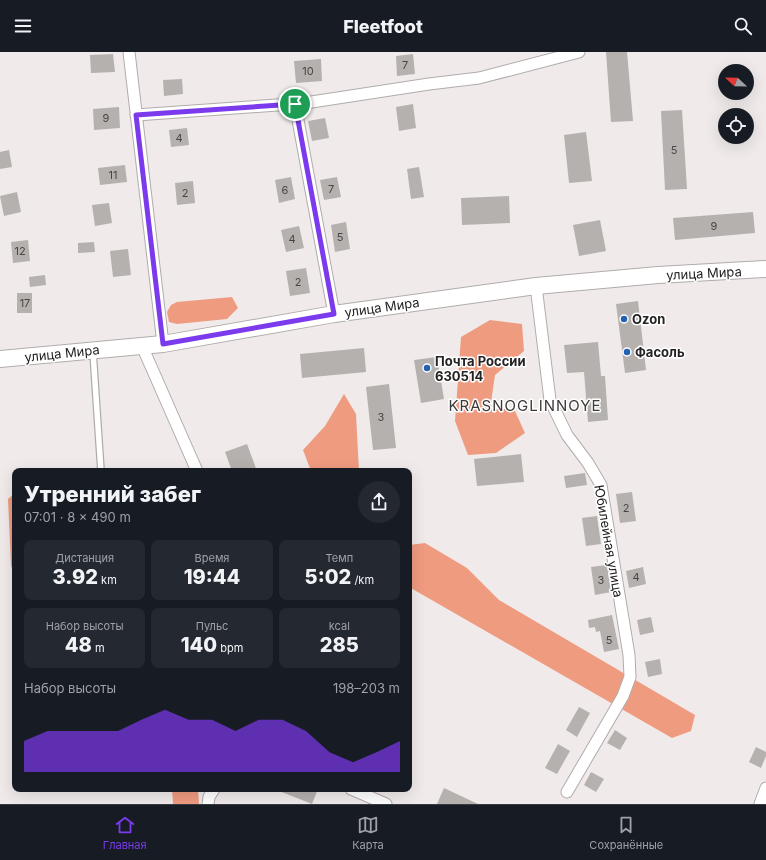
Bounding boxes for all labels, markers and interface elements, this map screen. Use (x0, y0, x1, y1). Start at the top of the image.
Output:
icon: menu (12, 15, 34, 37)
icon: search (732, 15, 754, 37)
text: Fleetfoot (343, 16, 423, 37)
house number: 7 (402, 58, 408, 72)
house number: 10 (302, 64, 314, 78)
north arrow (718, 64, 754, 100)
map controls (718, 64, 754, 144)
pin (278, 87, 312, 121)
icon: arrive (284, 93, 306, 115)
button: locate (718, 108, 754, 144)
house number: 9 (103, 111, 110, 125)
house number: 4 (175, 131, 183, 145)
house number: 5 (671, 143, 678, 157)
house number: 11 (109, 168, 117, 182)
house number: 7 (328, 182, 334, 196)
house number: 6 (282, 183, 289, 197)
house number: 2 (182, 186, 188, 200)
house number: 9 (711, 219, 718, 233)
house number: 5 (337, 230, 344, 244)
house number: 4 (288, 232, 296, 246)
house number: 12 (14, 244, 26, 258)
street label: улица Мира (666, 263, 742, 283)
house number: 2 (295, 275, 301, 289)
street label: улица Мира (344, 294, 420, 320)
house number: 17 (20, 296, 30, 310)
place label: Ozon (632, 311, 665, 327)
marker: Ozon (619, 314, 629, 324)
street label: улица Мира (24, 341, 100, 365)
place label: Фасоль (635, 344, 685, 360)
marker: Фасоль (622, 347, 632, 357)
place label: Почта России 630514 (435, 353, 525, 384)
marker: Почта России 630514 (422, 363, 432, 373)
district label: KRASNOGLINNOYE (449, 396, 601, 415)
house number: 3 (378, 410, 385, 424)
text: Утренний забег (24, 481, 201, 507)
button: share (358, 481, 400, 523)
street label: Юбилейная улица (591, 483, 627, 599)
house number: 2 (623, 501, 629, 515)
text: 07:01 · 8 × 490 m (24, 509, 131, 525)
text: Дистанция (55, 551, 114, 565)
text: Время (195, 551, 229, 565)
text: Темп (326, 551, 353, 565)
text: 3.92 (53, 565, 98, 589)
text: 19:44 (184, 565, 240, 589)
text: 5:02 (305, 565, 351, 589)
house number: 4 (632, 570, 640, 584)
text: km (98, 573, 117, 587)
text: /km (351, 573, 374, 587)
house number: 3 (598, 573, 605, 587)
text: Набор высоты (46, 619, 124, 633)
text: Пульс (196, 619, 228, 633)
text: kcal (329, 619, 350, 633)
text: 48 (65, 633, 92, 657)
text: 140 (181, 633, 217, 657)
text: 285 (320, 633, 359, 657)
house number: 5 (606, 633, 613, 647)
text: m (92, 641, 105, 655)
text: bpm (217, 641, 243, 655)
text: Набор высоты (24, 680, 116, 696)
text: 198–203 m (333, 680, 400, 696)
tab: Главная (103, 814, 147, 852)
tab: Карта (352, 814, 384, 852)
tab: Сохранённые (589, 814, 663, 852)

